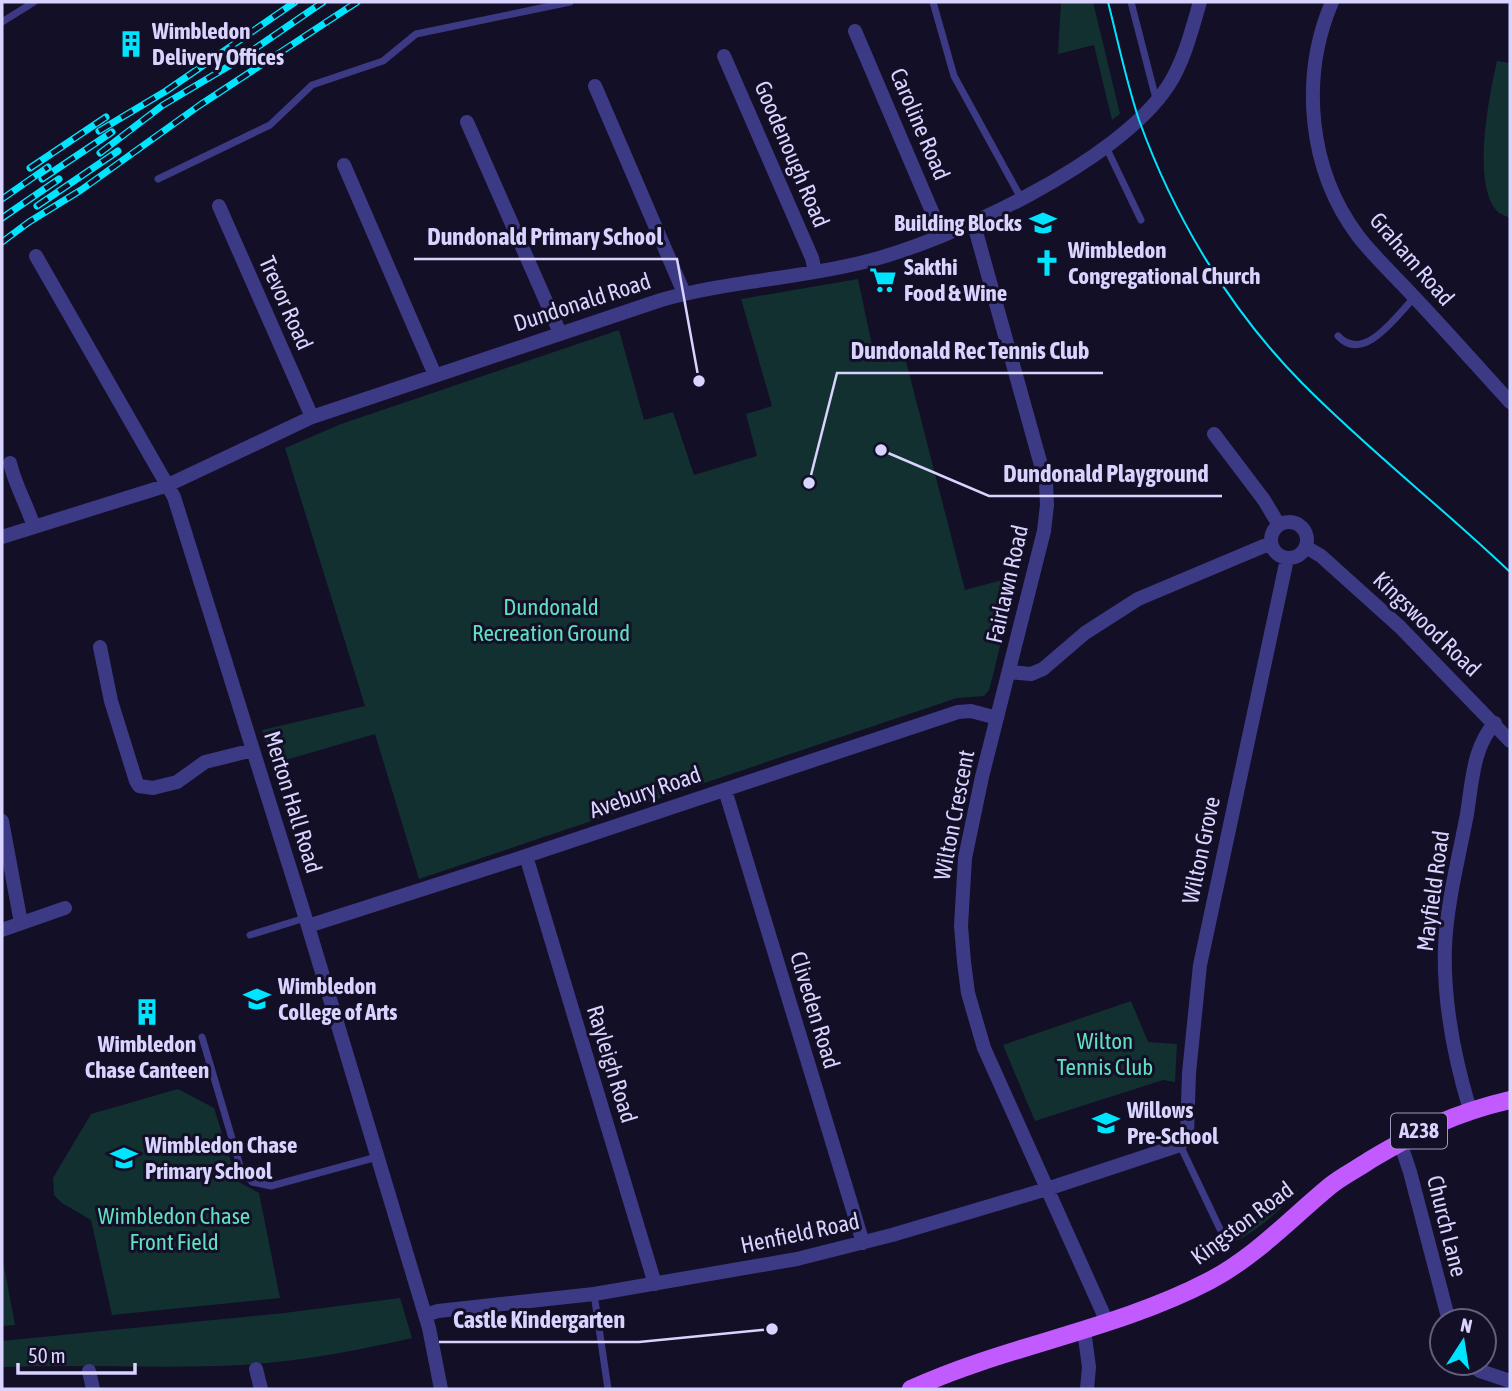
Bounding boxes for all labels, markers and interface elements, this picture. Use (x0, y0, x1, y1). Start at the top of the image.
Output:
place label: Wimbledon Delivery Offices (151, 18, 284, 70)
building icon: Wimbledon Delivery Offices (116, 29, 146, 59)
street label: Caroline Road (885, 64, 955, 184)
street label: Goodenough Road (749, 77, 835, 231)
street label: Graham Road (1365, 207, 1459, 311)
school or university icon: Building Blocks (1028, 208, 1058, 238)
place label: Building Blocks (894, 210, 1022, 236)
callout: Dundonald Primary School (414, 214, 677, 259)
text: Dundonald Primary School (427, 223, 663, 250)
place label: Wimbledon Congregational Church (1067, 237, 1260, 289)
church icon: Wimbledon Congregational Church (1032, 248, 1062, 278)
street label: Trevor Road (254, 252, 318, 354)
place label: Sakthi Food & Wine (904, 254, 1007, 306)
supermarket icon: Sakthi Food & Wine (868, 265, 898, 295)
street label: Dundonald Road (510, 268, 654, 336)
callout: Dundonald Rec Tennis Club (837, 328, 1103, 373)
text: Dundonald Rec Tennis Club (851, 337, 1089, 364)
callout: Dundonald Playground (989, 451, 1222, 496)
text: Dundonald Playground (1003, 460, 1209, 487)
street label: Fairlawn Road (981, 522, 1033, 646)
street label: Kingswood Road (1368, 566, 1486, 682)
park label: Dundonald Recreation Ground (472, 594, 630, 646)
street label: Merton Hall Road (259, 728, 327, 876)
street label: Wilton Crescent (929, 748, 979, 882)
street label: Avebury Road (586, 761, 704, 823)
street label: Wilton Grove (1177, 794, 1225, 906)
street label: Mayfield Road (1412, 829, 1454, 953)
street label: Cliveden Road (785, 948, 845, 1072)
place label: Wimbledon College of Arts (277, 973, 397, 1025)
school or university icon: Wimbledon College of Arts (242, 984, 272, 1014)
building icon: Wimbledon Chase Canteen (132, 997, 162, 1027)
street label: Rayleigh Road (582, 1002, 642, 1126)
park label: Wilton Tennis Club (1057, 1028, 1153, 1080)
place label: Wimbledon Chase Canteen (85, 1031, 209, 1083)
place label: Willows Pre-School (1126, 1097, 1219, 1149)
school or university icon: Willows Pre-School (1091, 1108, 1121, 1138)
road number: A238 (1391, 1114, 1447, 1148)
place label: Wimbledon Chase Primary School (144, 1132, 297, 1184)
school or university icon: Wimbledon Chase Primary School (109, 1143, 139, 1173)
street label: Church Lane (1422, 1173, 1472, 1279)
street label: Kingston Road (1186, 1176, 1298, 1270)
park label: Wimbledon Chase Front Field (98, 1203, 250, 1255)
street label: Henfield Road (738, 1208, 862, 1258)
callout: Castle Kindergarten (439, 1297, 639, 1342)
text: Castle Kindergarten (453, 1306, 625, 1333)
north arrow (1428, 1307, 1498, 1377)
text: N (1459, 1313, 1474, 1337)
scale bar (18, 1332, 135, 1376)
text: 50 m (28, 1343, 66, 1367)

